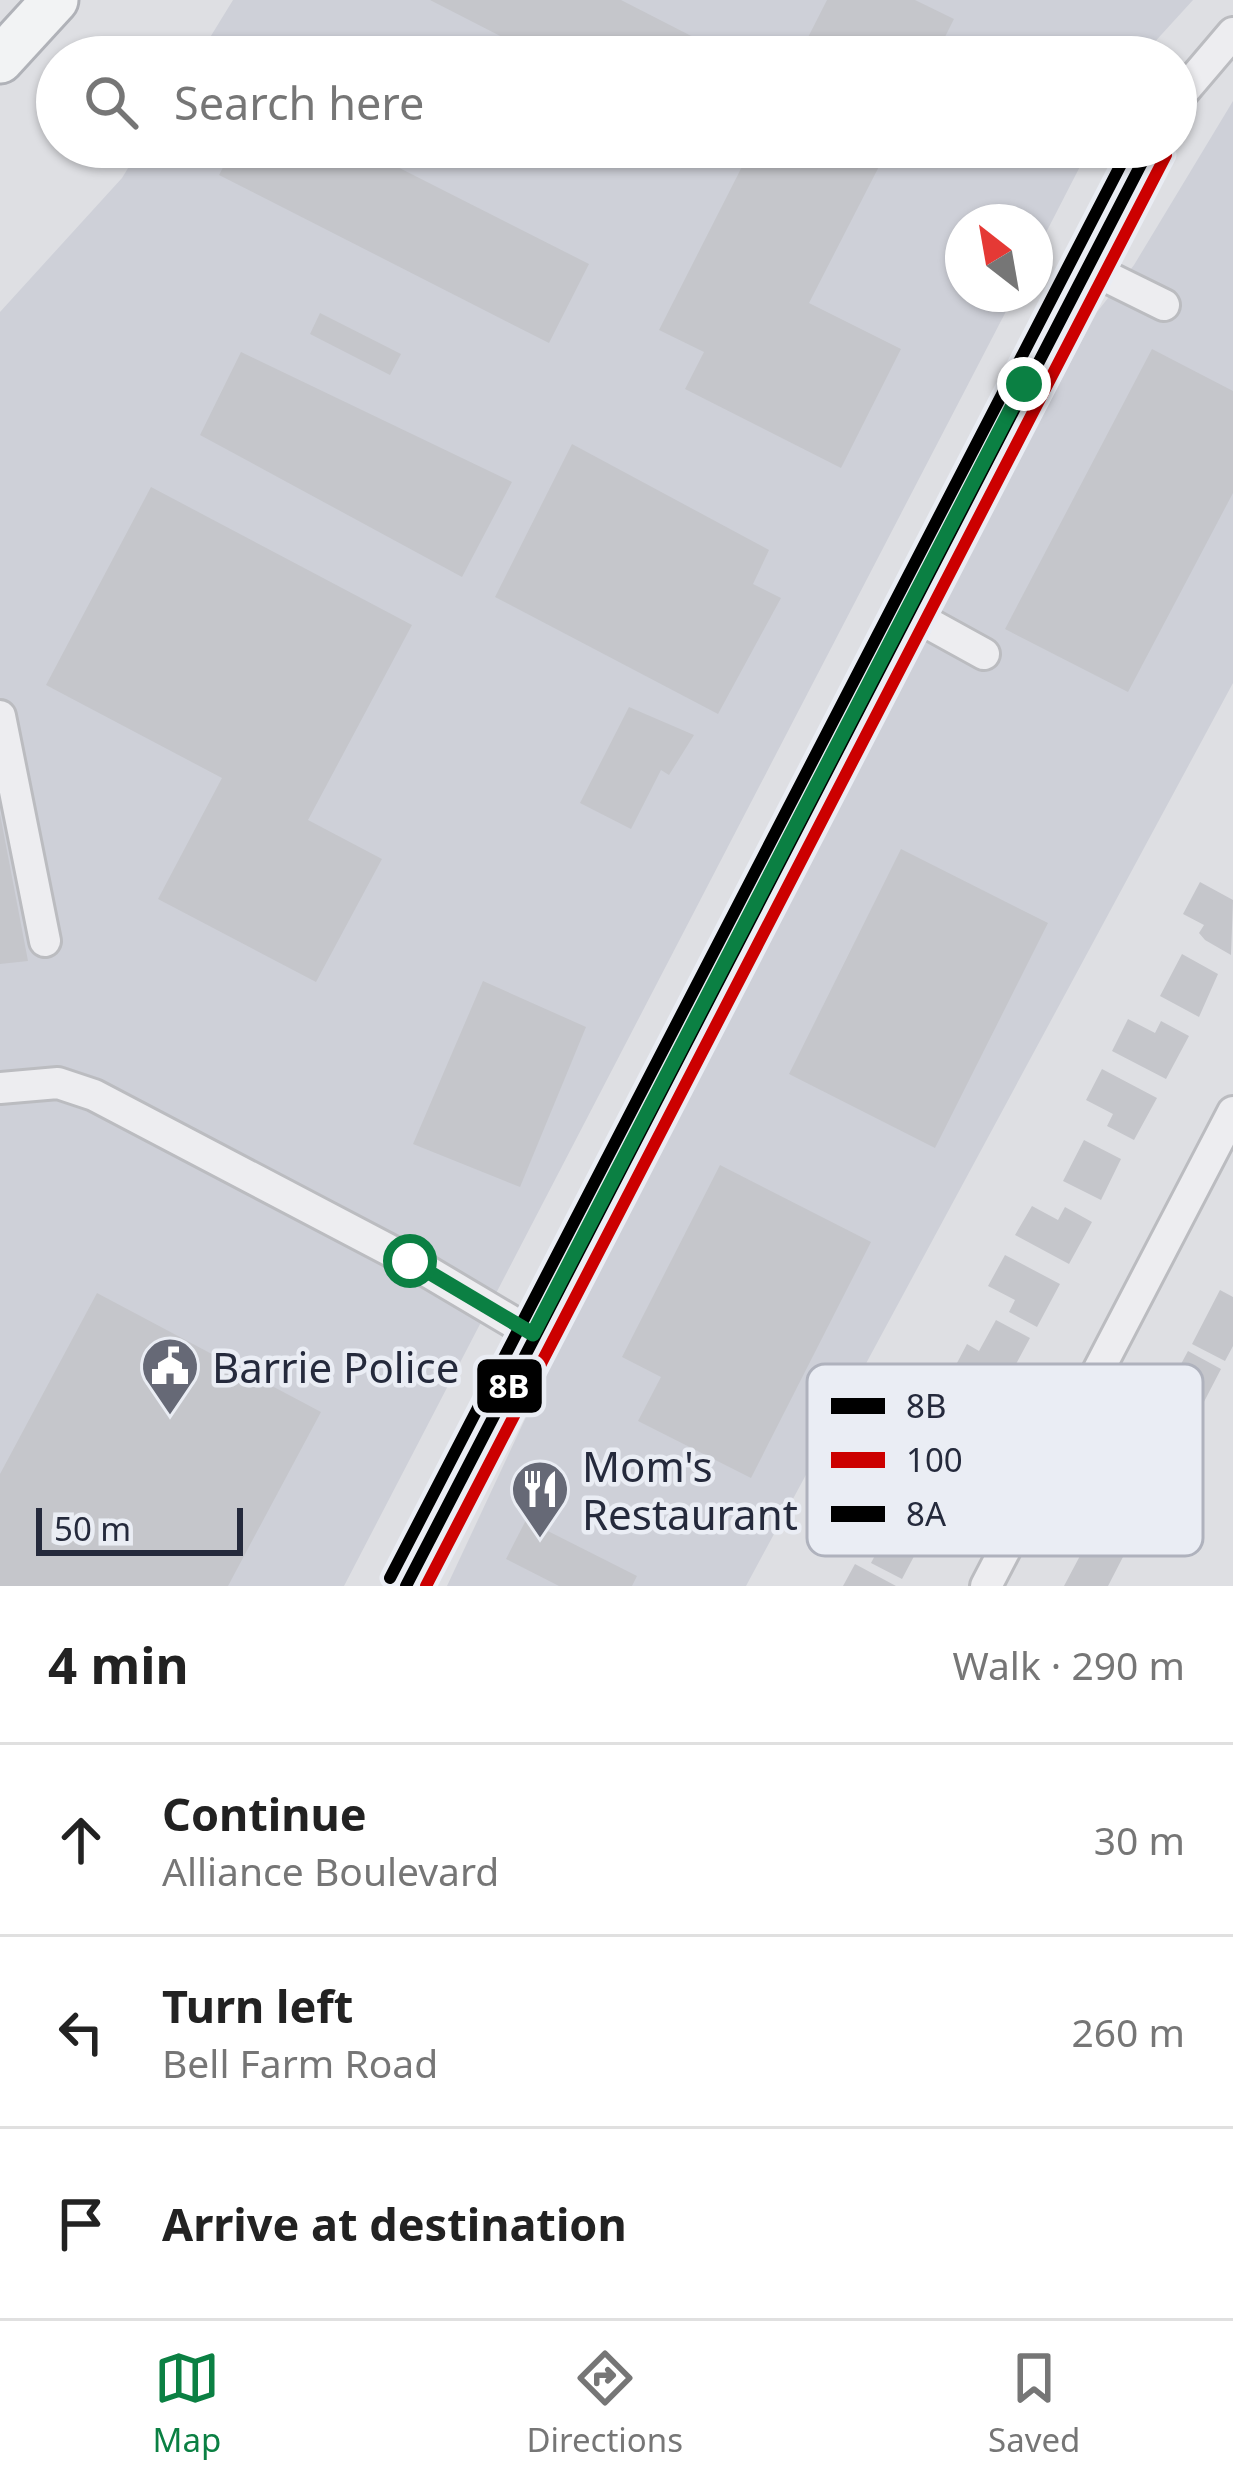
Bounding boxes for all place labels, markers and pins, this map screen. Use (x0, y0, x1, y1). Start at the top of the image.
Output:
public building icon: Barrie Police (139, 1335, 201, 1417)
place label: Barrie Police (212, 1338, 459, 1395)
place label: Mom's Restaurant (582, 1437, 798, 1542)
restaurant icon: Mom's Restaurant (509, 1458, 571, 1540)

